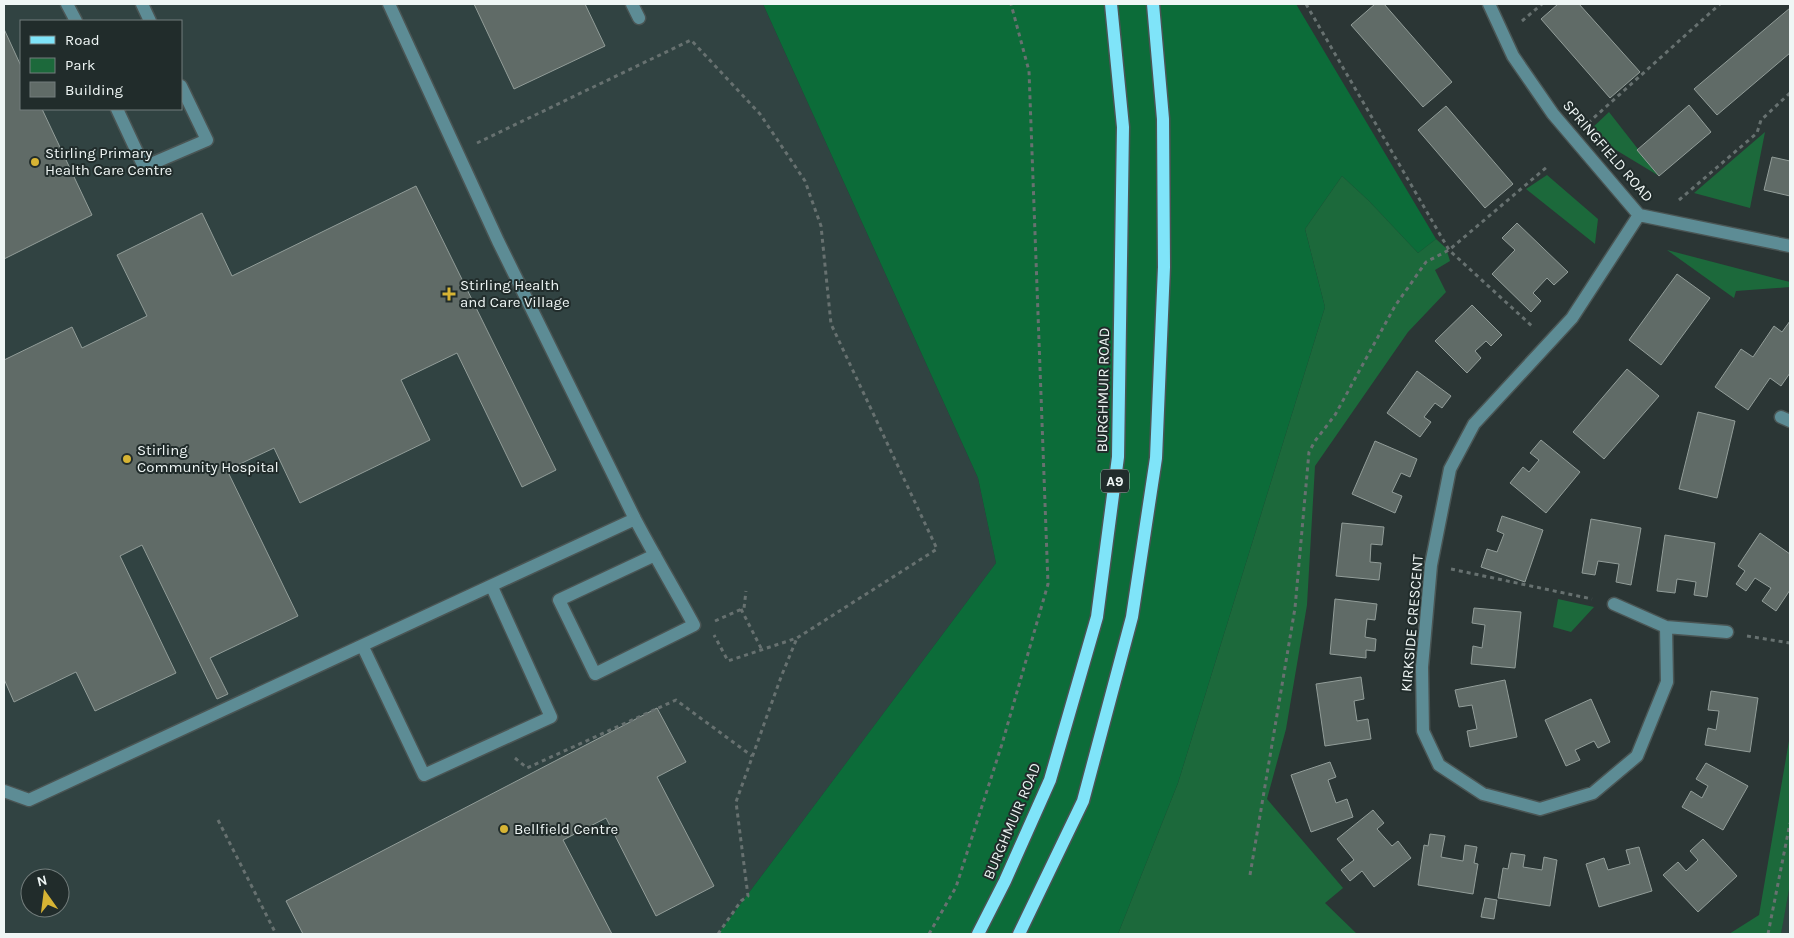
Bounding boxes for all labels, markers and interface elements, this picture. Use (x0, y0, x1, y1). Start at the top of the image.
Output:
legend (20, 20, 182, 110)
text: Road (65, 31, 100, 49)
text: Park (65, 56, 95, 74)
text: Building (65, 81, 123, 99)
street label: SPRINGFIELD ROAD (1559, 96, 1657, 206)
place label: Stirling Primary Health Care Centre (45, 144, 172, 179)
marker: Stirling Primary Health Care Centre (29, 156, 41, 168)
place label: Stirling Health and Care Village (460, 276, 570, 311)
marker: Stirling Health and Care Village (442, 287, 456, 301)
street label: BURGHMUIR ROAD (1093, 327, 1113, 453)
place label: Stirling Community Hospital (137, 441, 279, 476)
marker: Stirling Community Hospital (121, 453, 133, 465)
road number: A9 (1101, 470, 1129, 492)
street label: KIRKSIDE CRESCENT (1397, 553, 1427, 693)
street label: BURGHMUIR ROAD (979, 760, 1045, 882)
place label: Bellfield Centre (514, 820, 618, 838)
marker: Bellfield Centre (498, 823, 510, 835)
north arrow (20, 868, 70, 918)
text: N (35, 871, 49, 890)

